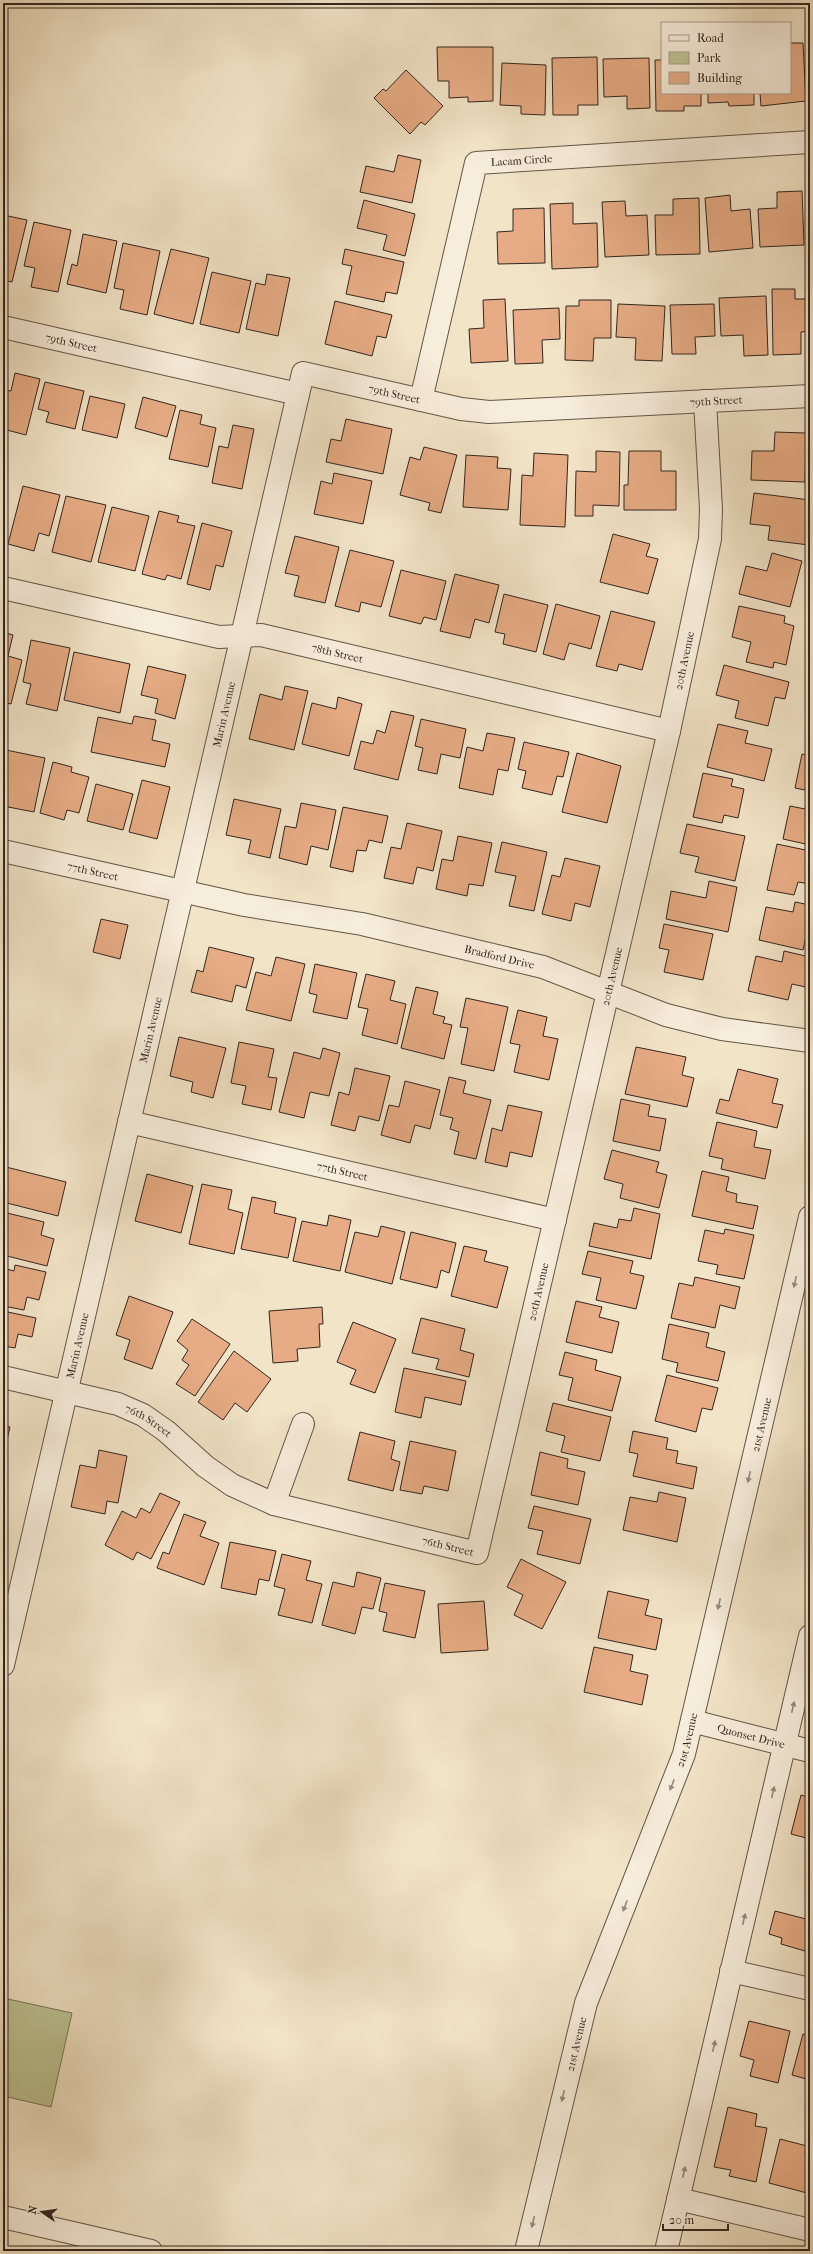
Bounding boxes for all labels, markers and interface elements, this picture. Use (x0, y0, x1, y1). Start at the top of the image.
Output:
legend (661, 22, 791, 94)
text: Road (697, 31, 724, 45)
text: Park (697, 51, 722, 65)
text: Building (697, 71, 742, 85)
street label: Lacam Circle (490, 152, 553, 169)
street label: 79th Street (44, 331, 98, 355)
street label: 79th Street (367, 382, 421, 406)
street label: 79th Street (690, 393, 743, 409)
street label: 20th Avenue (672, 630, 697, 691)
street label: 78th Street (310, 641, 364, 666)
street label: Marin Avenue (210, 680, 238, 749)
street label: 77th Street (66, 860, 120, 884)
street label: Bradford Drive (463, 943, 536, 972)
street label: 20th Avenue (599, 945, 625, 1007)
street label: Marin Avenue (137, 995, 165, 1064)
street label: 77th Street (315, 1159, 369, 1184)
street label: 20th Avenue (525, 1261, 552, 1323)
one-way arrow (791, 1276, 797, 1288)
street label: Marin Avenue (64, 1311, 92, 1380)
street label: 21st Avenue (749, 1396, 775, 1453)
street label: 76th Street (123, 1402, 174, 1440)
one-way arrow (746, 1471, 752, 1483)
street label: 76th Street (421, 1534, 475, 1559)
one-way arrow (716, 1597, 722, 1610)
one-way arrow (791, 1701, 797, 1713)
street label: 21st Avenue (673, 1711, 701, 1769)
street label: Quonset Drive (716, 1722, 787, 1751)
one-way arrow (669, 1779, 675, 1791)
one-way arrow (771, 1786, 777, 1799)
one-way arrow (622, 1901, 628, 1913)
one-way arrow (741, 1913, 747, 1925)
street label: 21st Avenue (564, 2015, 590, 2073)
one-way arrow (711, 2039, 717, 2051)
one-way arrow (560, 2090, 566, 2102)
one-way arrow (682, 2166, 688, 2178)
north arrow (22, 2192, 62, 2232)
text: N (25, 2204, 40, 2215)
scale bar (663, 2206, 728, 2232)
text: 20 m (669, 2213, 694, 2227)
one-way arrow (530, 2216, 536, 2228)

